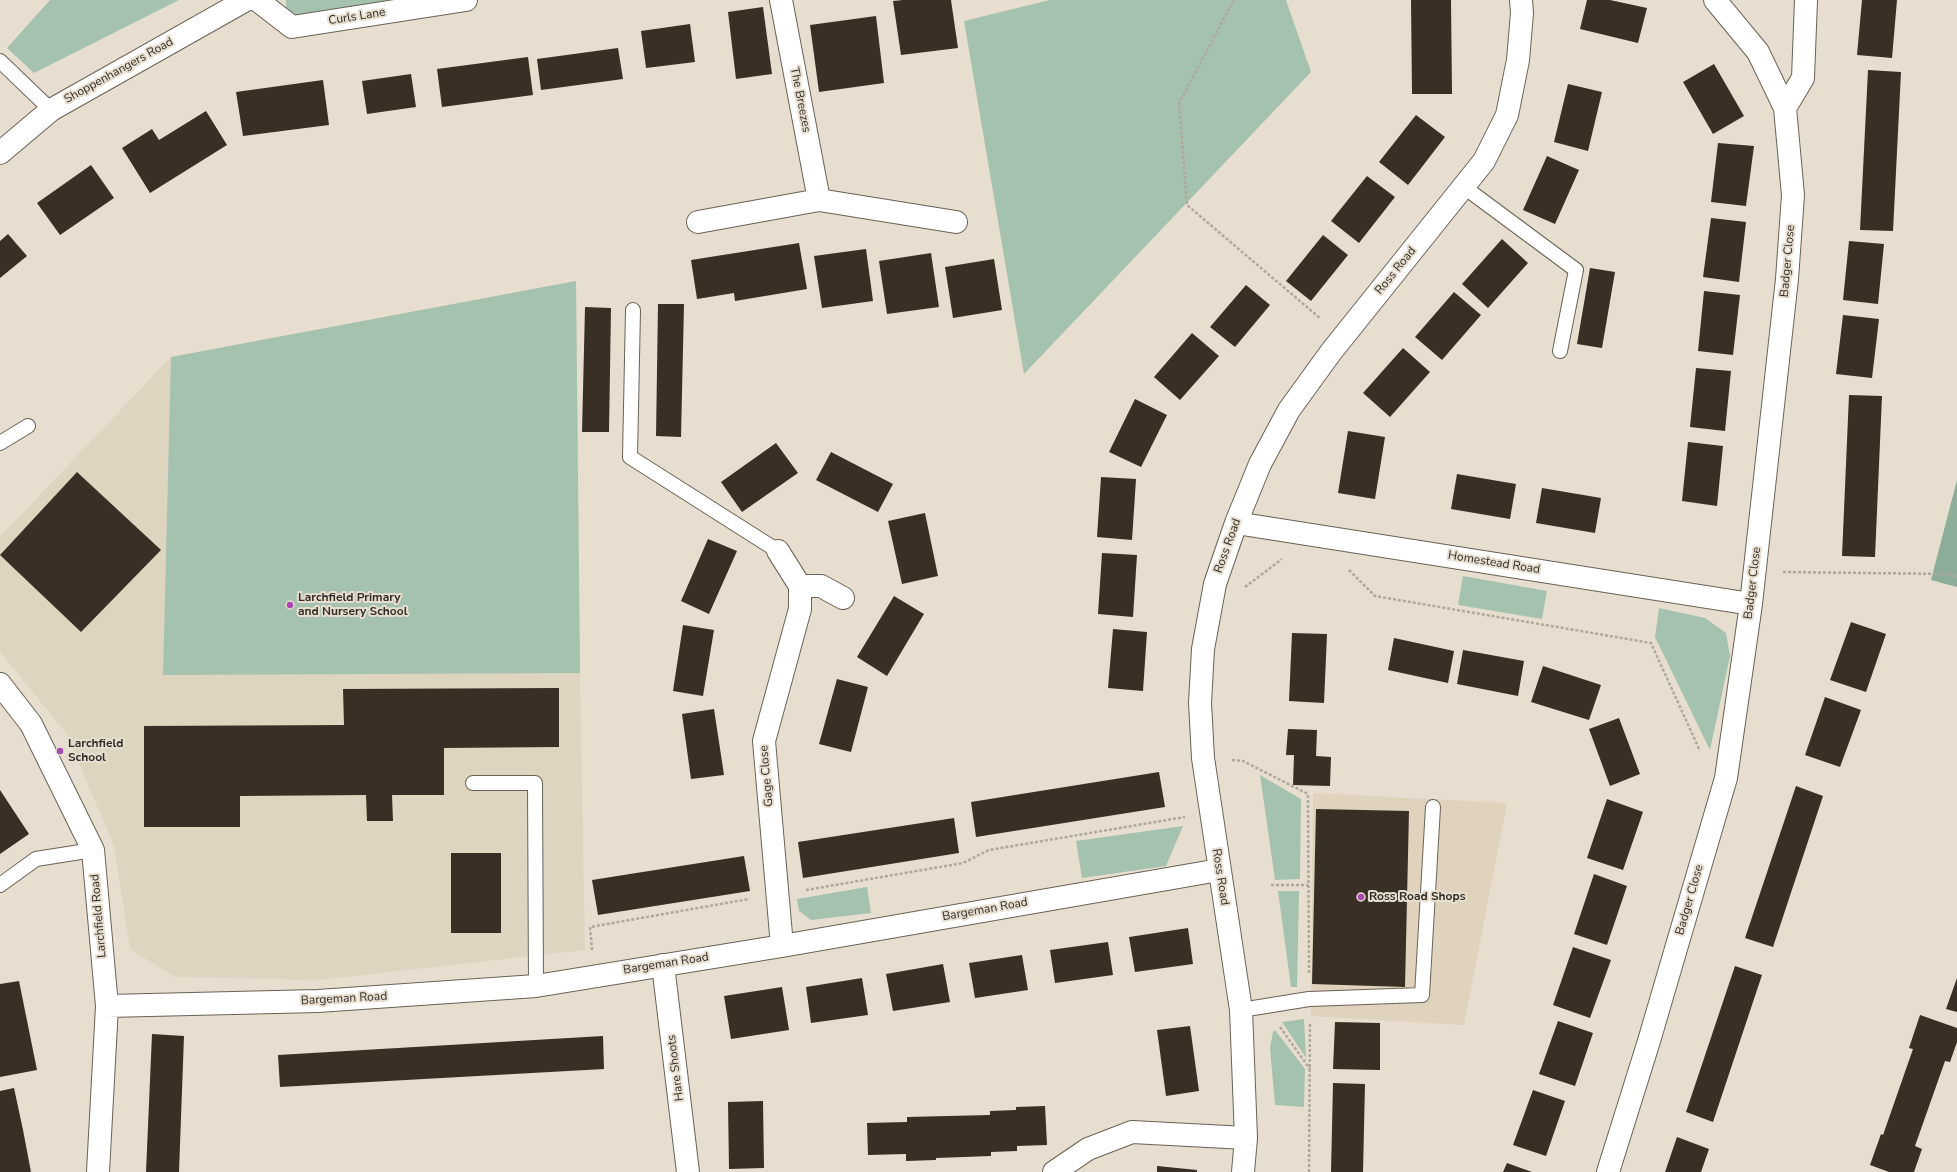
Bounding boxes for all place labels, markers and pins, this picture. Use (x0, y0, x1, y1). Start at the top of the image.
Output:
place label: Larchfield Primary and Nursery School (298, 591, 407, 619)
marker: Larchfield Primary and Nursery School (285, 600, 295, 610)
place label: Larchfield School (68, 737, 123, 765)
marker: Larchfield School (55, 746, 65, 756)
place label: Ross Road Shops (1369, 890, 1465, 904)
marker: Ross Road Shops (1356, 892, 1366, 902)

